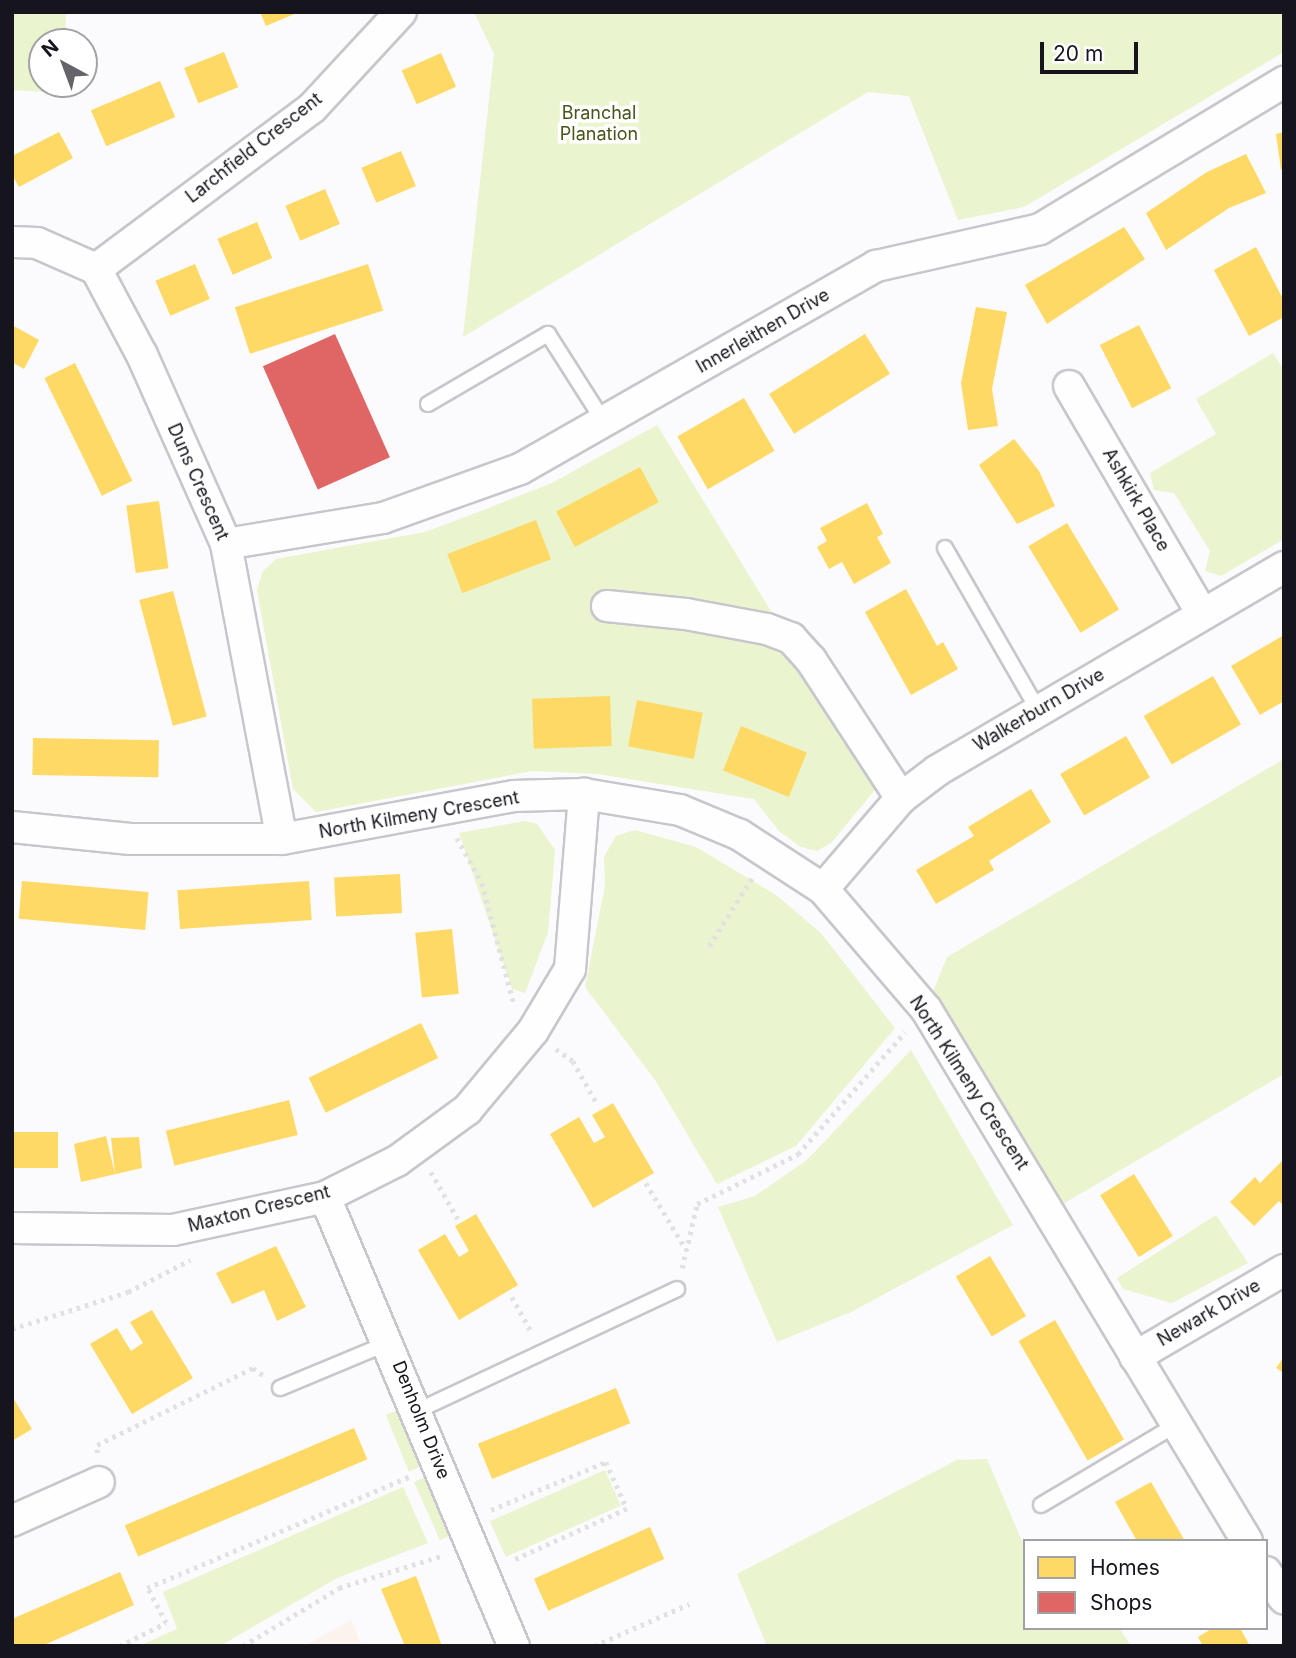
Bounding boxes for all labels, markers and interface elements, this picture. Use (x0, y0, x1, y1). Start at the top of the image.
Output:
north arrow (28, 28, 98, 98)
scale bar (1044, 28, 1142, 72)
text: N (37, 35, 63, 62)
text: 20 m (1053, 41, 1103, 66)
street label: Larchfield Crescent (182, 88, 326, 208)
park label: Branchal Planation (560, 103, 638, 146)
street label: Innerleithen Drive (693, 284, 833, 378)
street label: Duns Crescent (163, 420, 233, 544)
street label: Ashkirk Place (1098, 445, 1174, 555)
street label: Walkerburn Drive (970, 664, 1108, 756)
street label: North Kilmeny Crescent (317, 787, 521, 843)
street label: North Kilmeny Crescent (905, 992, 1033, 1174)
street label: Maxton Crescent (186, 1181, 332, 1237)
street label: Newark Drive (1154, 1275, 1264, 1351)
street label: Denholm Drive (387, 1358, 455, 1482)
legend (1023, 1539, 1268, 1630)
text: Homes (1090, 1555, 1160, 1580)
text: Shops (1090, 1590, 1152, 1615)

